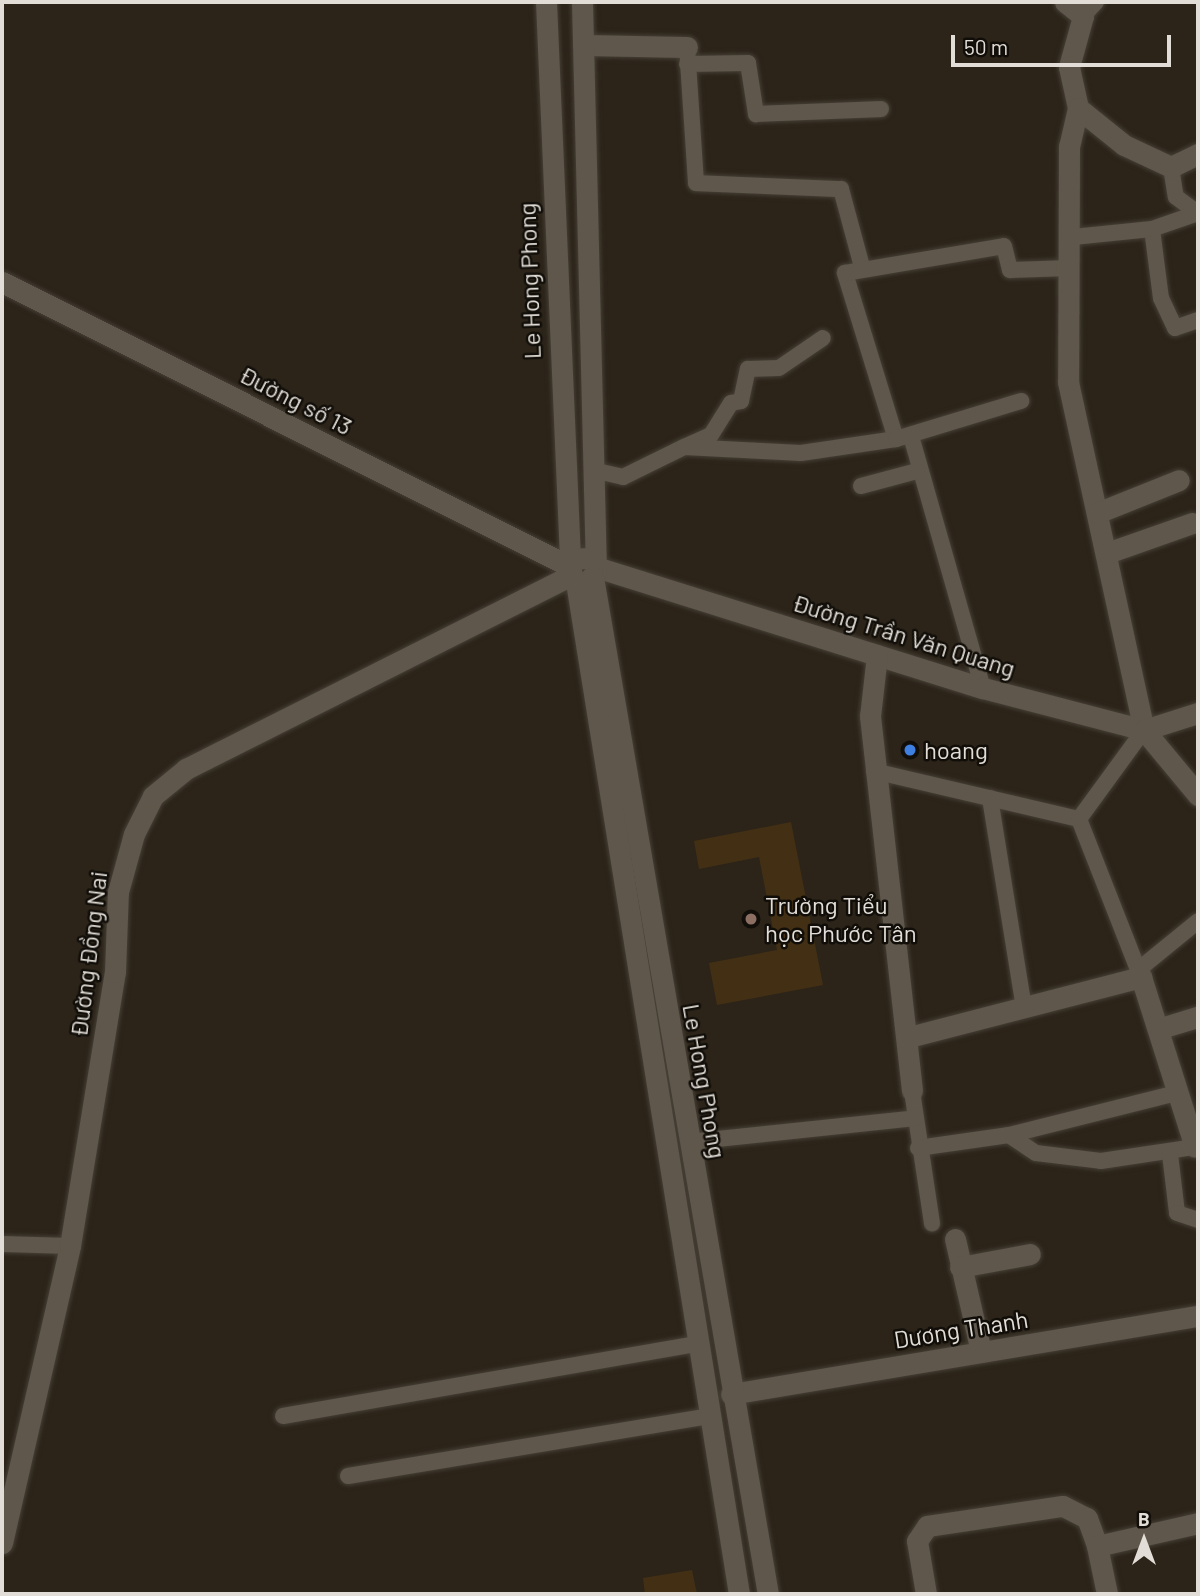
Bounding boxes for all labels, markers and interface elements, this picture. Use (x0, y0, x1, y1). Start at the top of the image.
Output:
scale bar (955, 21, 1176, 65)
text: 50 m (964, 34, 1008, 59)
street label: Le Hong Phong (512, 202, 546, 360)
street label: Đường số 13 (235, 359, 357, 441)
street label: Đường Trần Văn Quang (789, 587, 1019, 683)
place label: hoang (924, 736, 988, 764)
marker: hoang (902, 742, 918, 758)
street label: Đường Đồng Nai (64, 869, 112, 1039)
place label: Trường Tiểu học Phước Tân (765, 891, 917, 947)
marker: Trường Tiểu học Phước Tân (743, 911, 759, 927)
street label: Le Hong Phong (677, 1001, 733, 1161)
street label: Dương Thanh (892, 1304, 1030, 1354)
north arrow (1109, 1505, 1179, 1575)
text: B (1138, 1507, 1150, 1530)

